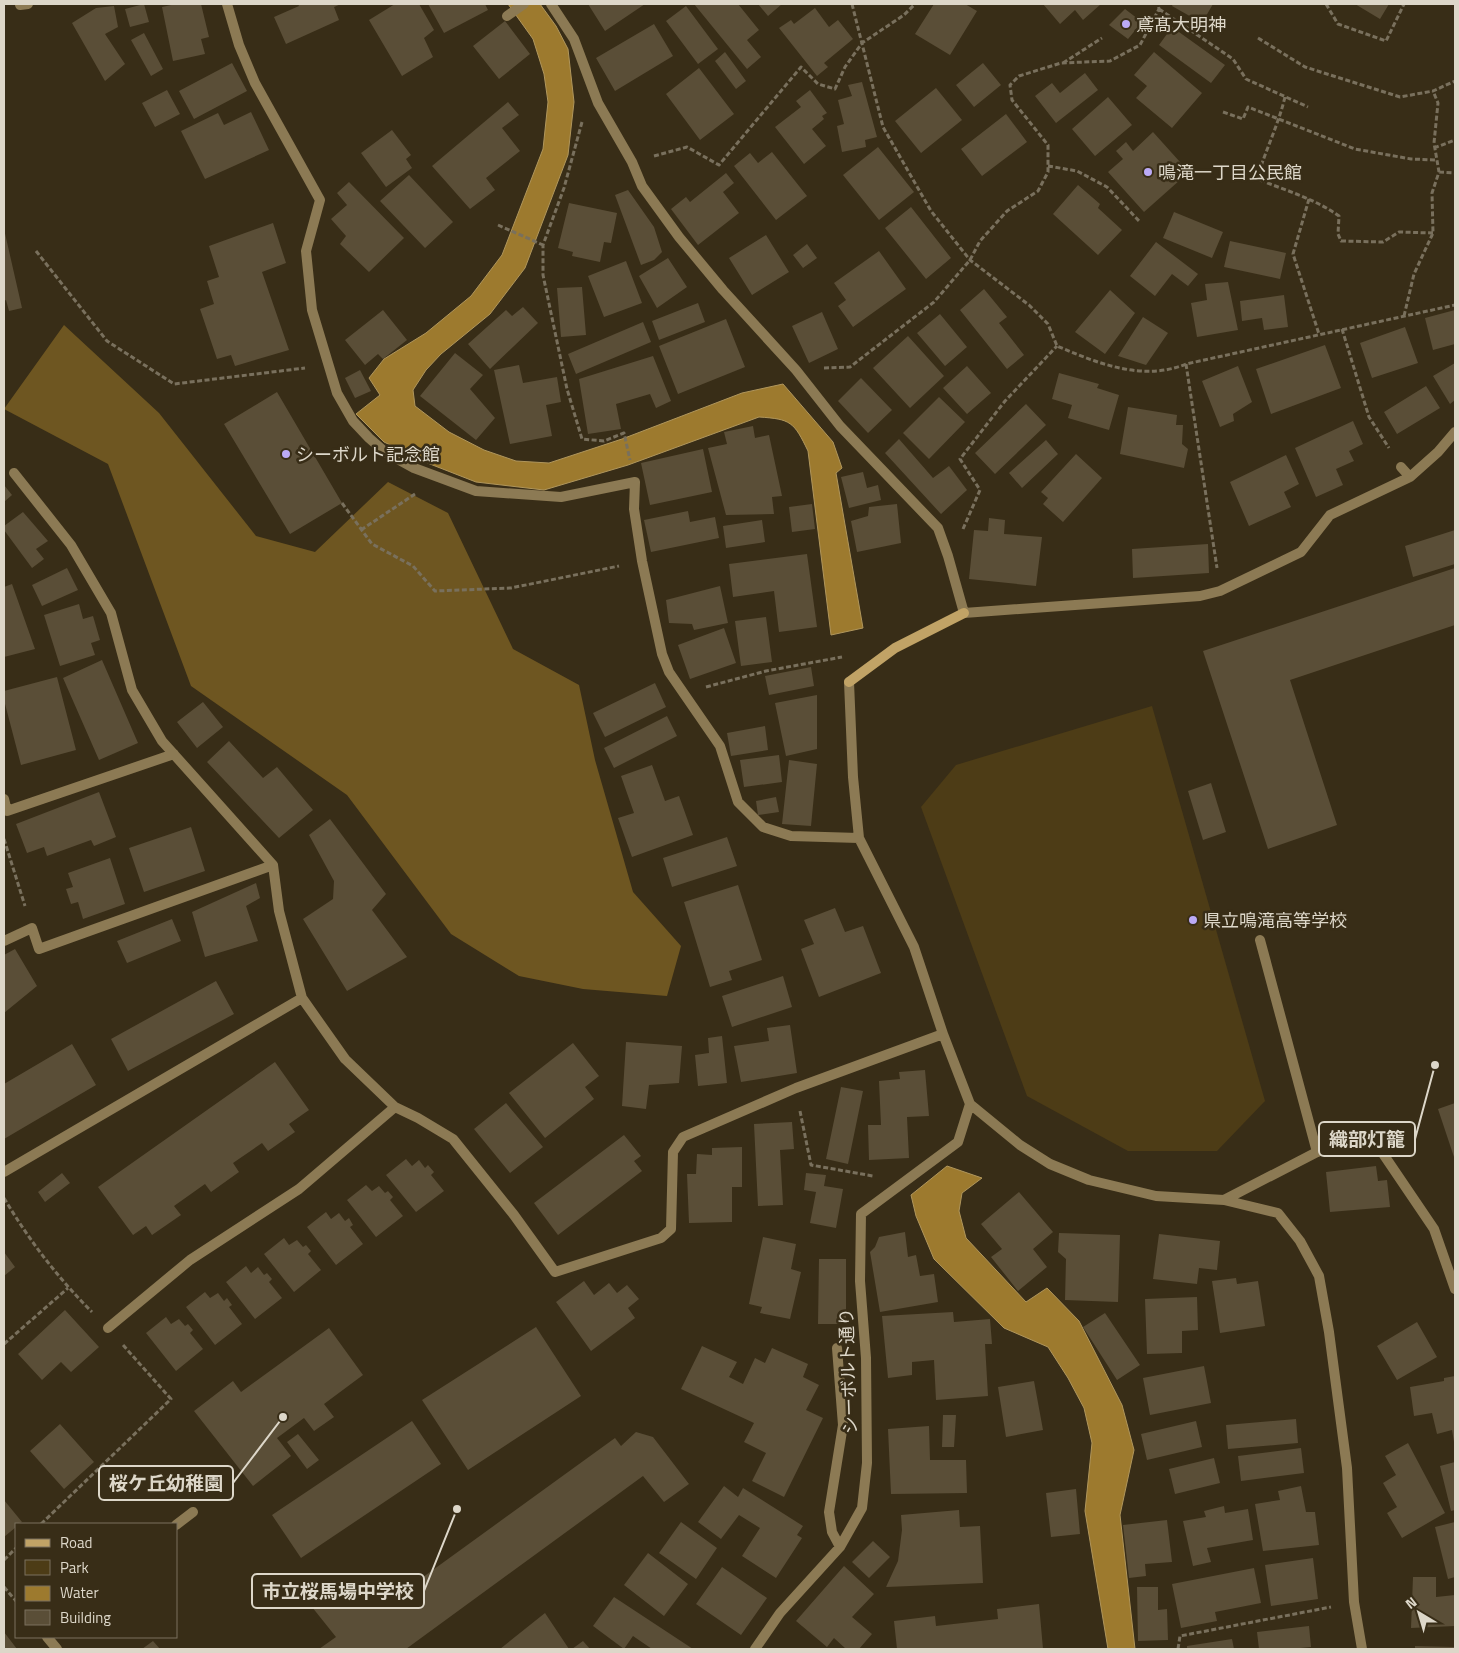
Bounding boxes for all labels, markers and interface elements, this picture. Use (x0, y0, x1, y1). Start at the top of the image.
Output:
place label: 鳶髙大明神 (1136, 11, 1226, 38)
marker: 鳶髙大明神 (1120, 18, 1132, 30)
place label: 鳴滝一丁目公民館 (1158, 159, 1302, 186)
marker: 鳴滝一丁目公民館 (1142, 166, 1154, 178)
place label: シーボルト記念館 (296, 441, 440, 468)
marker: シーボルト記念館 (280, 448, 292, 460)
place label: 県立鳴滝高等学校 (1203, 907, 1347, 934)
marker: 県立鳴滝高等学校 (1187, 914, 1199, 926)
callout: 織部灯籠 (1319, 1122, 1415, 1156)
text: 織部灯籠 (1329, 1124, 1405, 1153)
street label: シーボルト通り (832, 1308, 864, 1434)
callout: 桜ケ丘幼稚園 (99, 1466, 233, 1500)
text: 桜ケ丘幼稚園 (109, 1468, 223, 1497)
legend (15, 1523, 178, 1638)
text: Road (60, 1531, 92, 1554)
text: Park (60, 1556, 89, 1579)
callout: 市立桜馬場中学校 (252, 1574, 424, 1608)
text: 市立桜馬場中学校 (262, 1576, 414, 1605)
text: Water (60, 1581, 99, 1604)
north arrow (1394, 1588, 1444, 1638)
text: N (1400, 1591, 1421, 1614)
text: Building (60, 1606, 111, 1629)

